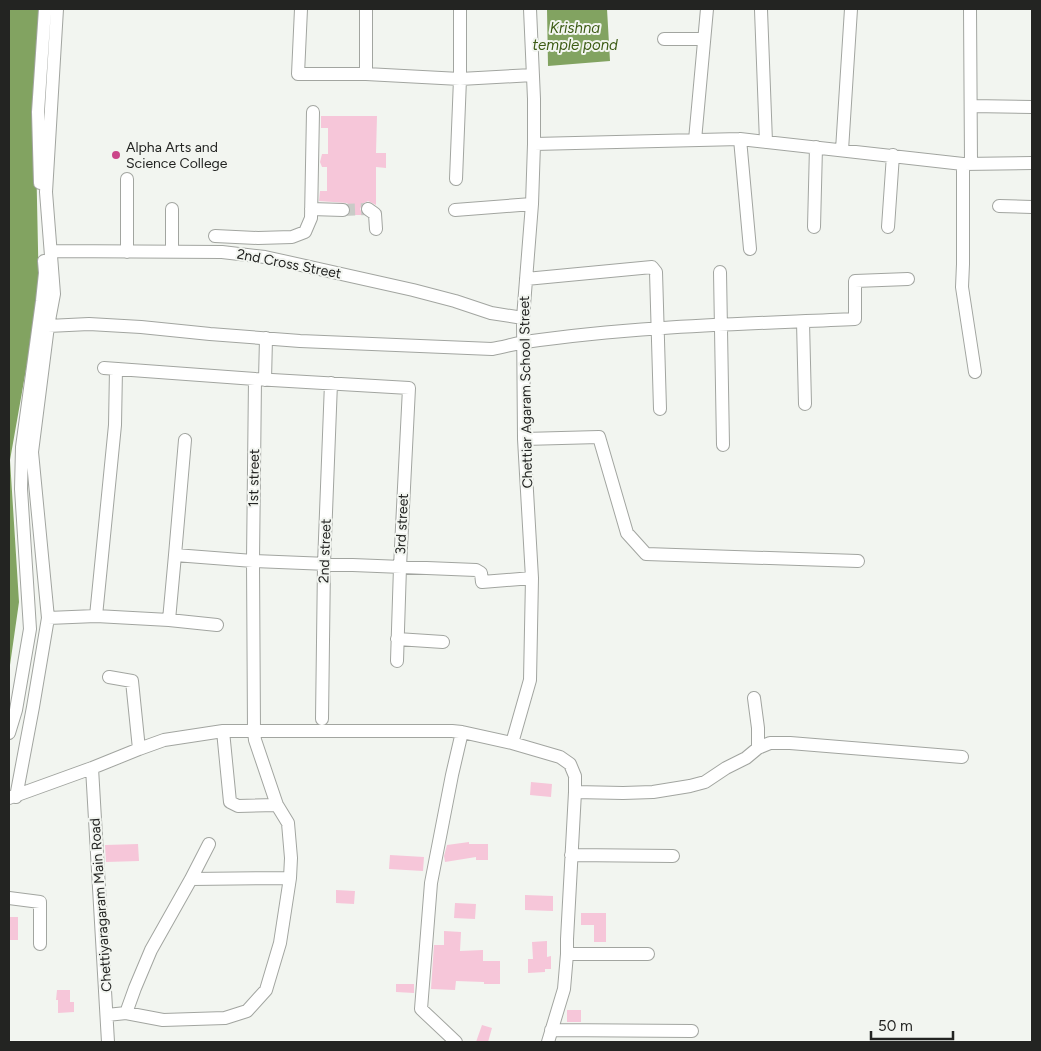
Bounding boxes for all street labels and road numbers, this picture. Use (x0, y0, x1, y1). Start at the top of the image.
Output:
street label: 2nd Cross Street (235, 246, 343, 282)
street label: Chettiar Agaram School Street (516, 296, 536, 488)
street label: 1st street (245, 449, 263, 507)
street label: 3rd street (392, 493, 412, 555)
street label: 2nd street (315, 519, 335, 583)
street label: Chettiyaragaram Main Road (86, 818, 116, 992)

